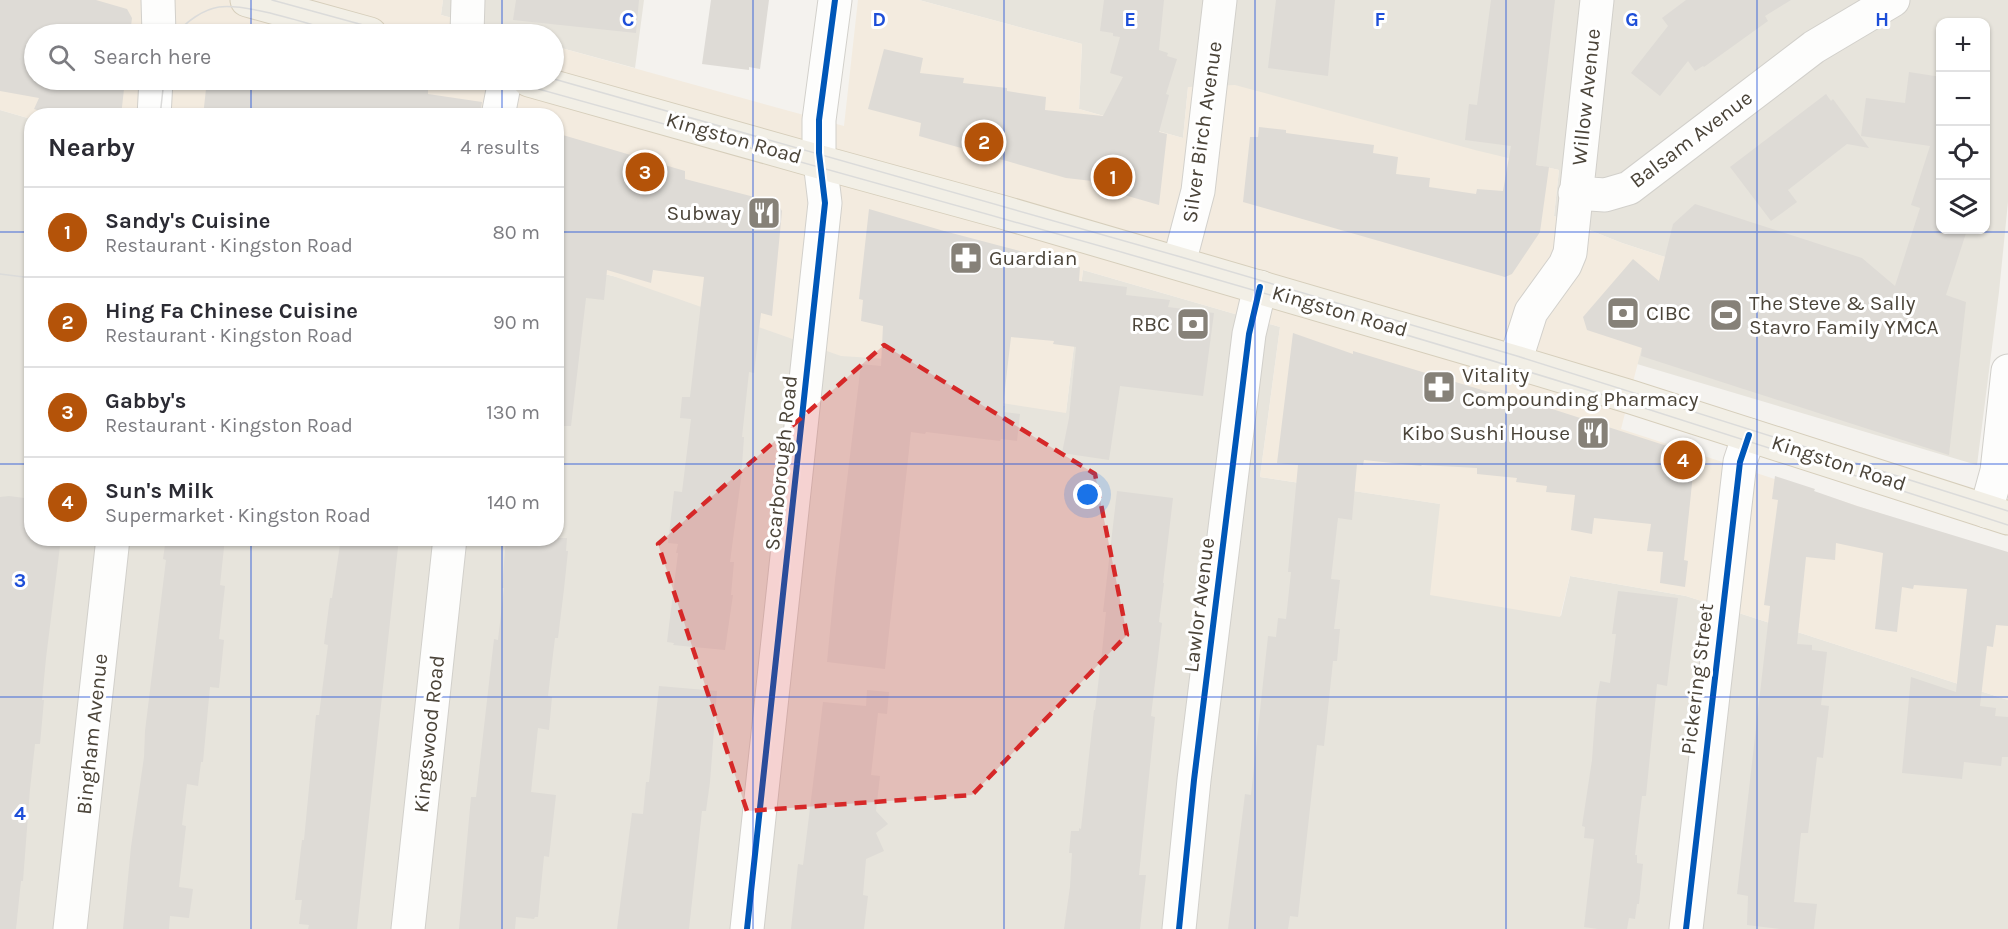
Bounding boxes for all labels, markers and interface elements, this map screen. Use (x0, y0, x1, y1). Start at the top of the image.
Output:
text: C (622, 8, 634, 31)
text: D (872, 8, 886, 31)
text: E (1124, 8, 1136, 31)
text: F (1375, 8, 1386, 31)
text: G (1625, 8, 1639, 31)
text: H (1875, 8, 1889, 31)
map controls (1936, 18, 1990, 234)
button: + (1936, 18, 1990, 72)
search box (24, 24, 564, 90)
street label: Willow Avenue (1567, 27, 1605, 167)
street label: Silver Birch Avenue (1177, 40, 1227, 224)
icon: search (45, 41, 78, 74)
text: Search here (93, 44, 211, 70)
button: − (1936, 72, 1990, 126)
street label: Balsam Avenue (1625, 85, 1757, 193)
street label: Kingston Road (663, 107, 805, 169)
pin: 2 (964, 120, 1004, 164)
button: locate (1936, 126, 1990, 180)
text: Nearby (48, 132, 135, 163)
text: 4 results (460, 136, 540, 159)
pin: 3 (626, 150, 664, 195)
pin: 1 (1094, 154, 1132, 200)
button: layers (1936, 180, 1990, 234)
restaurant icon: Subway (746, 195, 782, 231)
place label: Subway (667, 201, 741, 225)
text: Sandy's Cuisine (105, 208, 270, 234)
text: 1 (64, 221, 71, 244)
text: 80 m (492, 221, 540, 244)
text: Restaurant · Kingston Road (105, 234, 353, 257)
pharmacy icon: Guardian (948, 240, 984, 276)
place label: Guardian (989, 246, 1077, 270)
street label: Kingston Road (1269, 280, 1411, 342)
place label: The Steve & Sally Stavro Family YMCA (1749, 291, 1939, 339)
bank icon: CIBC (1605, 295, 1641, 331)
sports icon: The Steve & Sally Stavro Family YMCA (1708, 297, 1744, 333)
text: Hing Fa Chinese Cuisine (105, 298, 358, 324)
place label: CIBC (1646, 301, 1691, 325)
bank icon: RBC (1175, 306, 1211, 342)
text: 2 (61, 311, 74, 334)
text: 90 m (493, 311, 540, 334)
place label: RBC (1131, 312, 1170, 336)
text: Restaurant · Kingston Road (105, 324, 353, 347)
place label: Vitality Compounding Pharmacy (1462, 363, 1699, 411)
pharmacy icon: Vitality Compounding Pharmacy (1421, 369, 1457, 405)
street label: Scarborough Road (760, 374, 802, 552)
text: Gabby's (105, 388, 186, 414)
text: 3 (61, 401, 74, 424)
text: 130 m (486, 401, 540, 424)
text: Restaurant · Kingston Road (105, 414, 353, 437)
restaurant icon: Kibo Sushi House (1575, 415, 1611, 451)
place label: Kibo Sushi House (1402, 421, 1570, 445)
street label: Kingston Road (1769, 430, 1909, 496)
pin: 4 (1664, 438, 1702, 482)
text: Sun's Milk (105, 478, 214, 504)
your location (1073, 480, 1102, 509)
text: 4 (62, 491, 73, 514)
text: 140 m (487, 491, 540, 514)
text: Supermarket · Kingston Road (105, 504, 371, 527)
street label: Lawlor Avenue (1179, 536, 1219, 674)
text: 3 (14, 569, 26, 592)
street label: Pickering Street (1676, 602, 1718, 756)
street label: Bingham Avenue (72, 652, 112, 816)
street label: Kingswood Road (409, 654, 449, 814)
text: 4 (14, 802, 26, 825)

